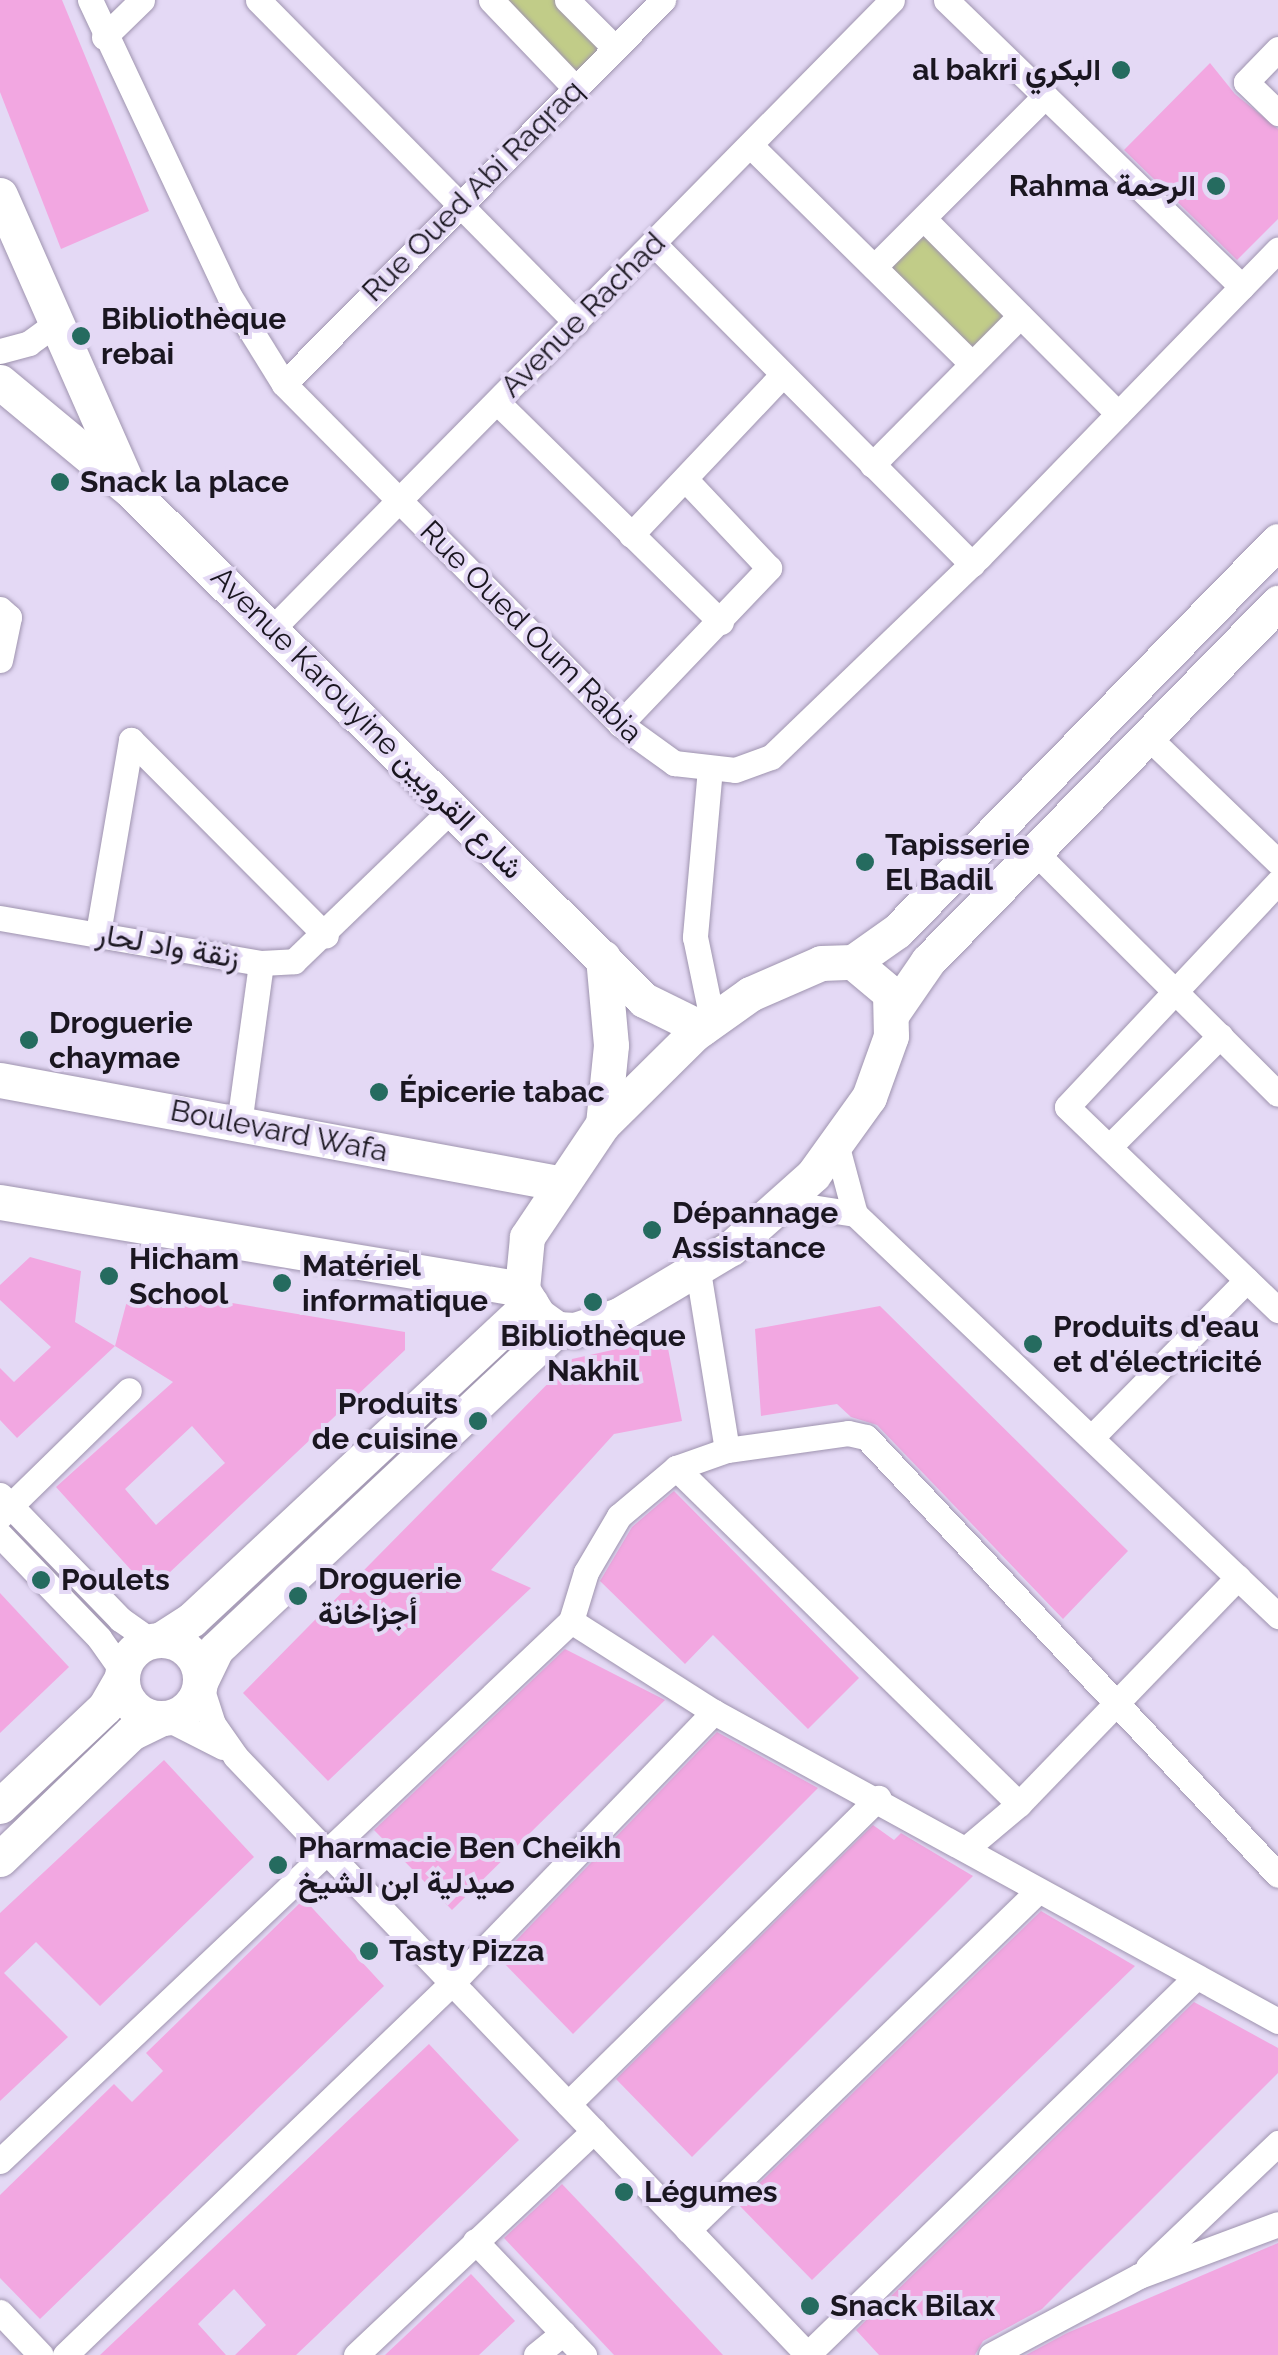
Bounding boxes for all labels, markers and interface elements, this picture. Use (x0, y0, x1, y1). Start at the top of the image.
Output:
place label: al bakri البكري (912, 52, 1101, 88)
marker: al bakri البكري (1110, 59, 1132, 81)
street label: Rue Oued Abi Raqraq (354, 72, 592, 310)
place label: Rahma الرحمة (1009, 168, 1196, 204)
marker: Rahma الرحمة (1205, 175, 1227, 197)
street label: Avenue Rachad (493, 225, 673, 405)
place label: Bibliothèque rebai (101, 301, 286, 372)
marker: Bibliothèque rebai (70, 325, 92, 347)
place label: Snack la place (80, 464, 289, 500)
marker: Snack la place (49, 471, 71, 493)
street label: Rue Oued Oum Rabia (412, 513, 650, 751)
street label: Avenue Karouyine شارع القرويين (203, 559, 531, 887)
place label: Tapisserie El Badil (885, 827, 1030, 898)
marker: Tapisserie El Badil (854, 851, 876, 873)
street label: زنقة واد لحار (94, 916, 242, 976)
place label: Droguerie chaymae (49, 1005, 193, 1076)
marker: Droguerie chaymae (18, 1029, 40, 1051)
place label: Épicerie tabac (399, 1074, 605, 1110)
marker: Épicerie tabac (368, 1081, 390, 1103)
street label: Boulevard Wafa (167, 1092, 391, 1170)
place label: Dépannage Assistance (672, 1195, 838, 1266)
marker: Dépannage Assistance (641, 1219, 663, 1241)
place label: Hicham School (129, 1241, 239, 1312)
place label: Matériel informatique (302, 1248, 488, 1318)
marker: Hicham School (98, 1265, 120, 1287)
marker: Matériel informatique (271, 1272, 293, 1294)
marker: Bibliothèque Nakhil (582, 1291, 604, 1313)
place label: Produits d'eau et d'électricité (1053, 1309, 1262, 1380)
place label: Bibliothèque Nakhil (500, 1318, 686, 1388)
marker: Produits d'eau et d'électricité (1022, 1333, 1044, 1355)
place label: Produits de cuisine (312, 1386, 458, 1456)
marker: Produits de cuisine (467, 1410, 489, 1432)
place label: Droguerie أجزاخانة (318, 1561, 462, 1632)
place label: Poulets (61, 1562, 170, 1598)
marker: Poulets (30, 1569, 52, 1591)
marker: Droguerie أجزاخانة (287, 1585, 309, 1607)
place label: Pharmacie Ben Cheikh صيدلية ابن الشيخ (298, 1830, 621, 1900)
marker: Pharmacie Ben Cheikh صيدلية ابن الشيخ (267, 1854, 289, 1876)
place label: Tasty Pizza (389, 1933, 545, 1969)
marker: Tasty Pizza (358, 1940, 380, 1962)
place label: Légumes (644, 2174, 778, 2210)
marker: Légumes (613, 2181, 635, 2203)
place label: Snack Bilax (830, 2288, 995, 2324)
marker: Snack Bilax (799, 2295, 821, 2317)

